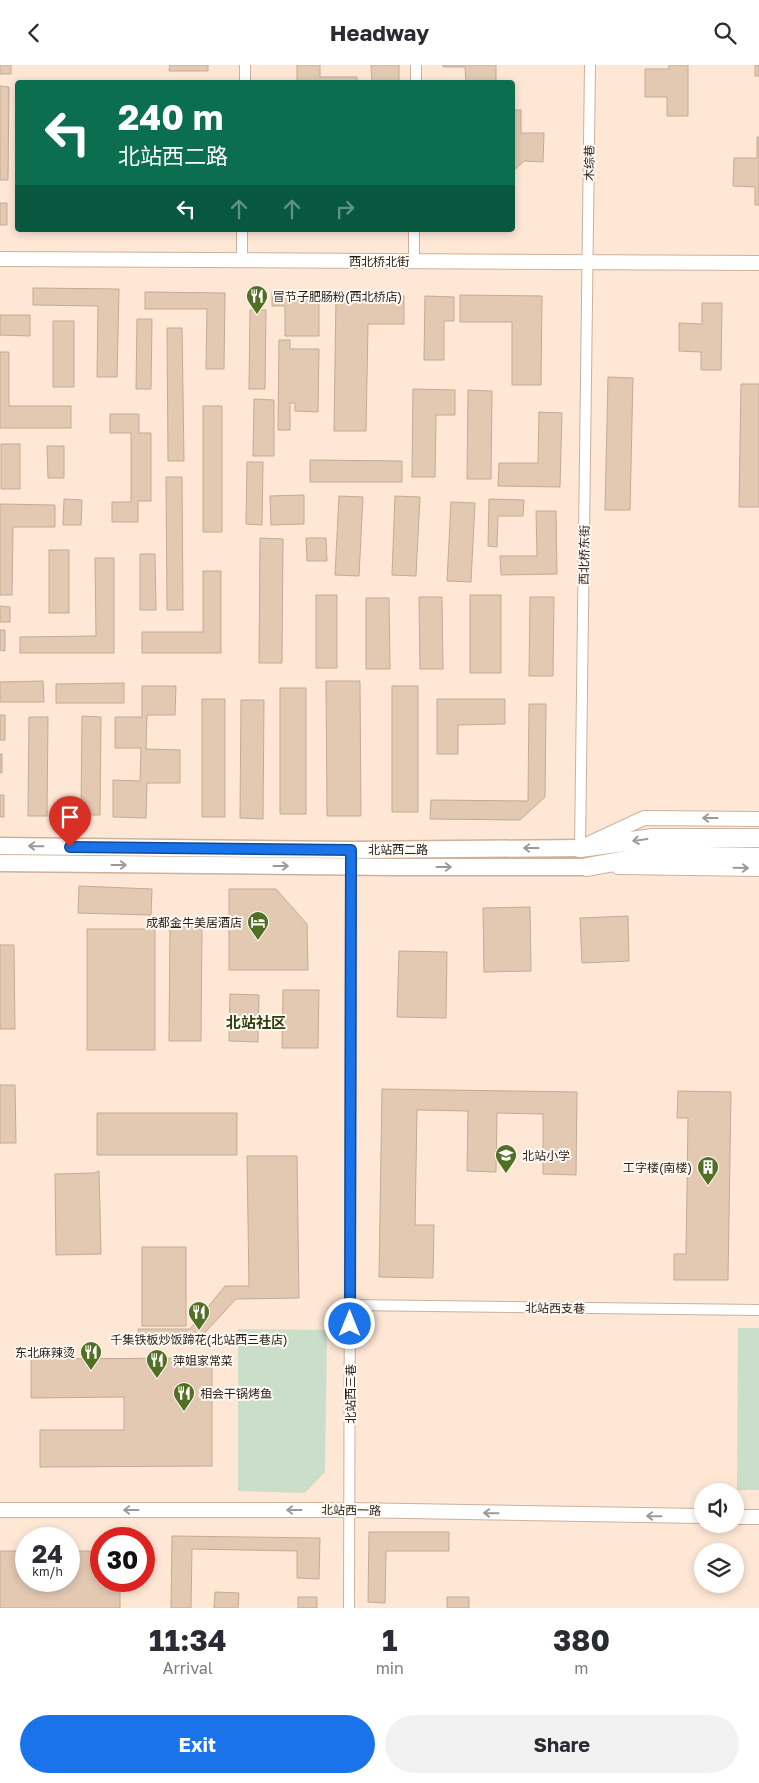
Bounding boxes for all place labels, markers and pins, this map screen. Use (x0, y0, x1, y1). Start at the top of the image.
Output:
restaurant icon: 冒节子肥肠粉(西北桥店) (245, 284, 269, 315)
place label: 冒节子肥肠粉(西北桥店) (273, 289, 402, 304)
pin (49, 796, 91, 847)
hotel icon: 成都金牛美居酒店 (246, 910, 270, 941)
place label: 成都金牛美居酒店 (146, 915, 242, 930)
school or university icon: 北站小学 (494, 1143, 518, 1174)
place label: 北站小学 (522, 1148, 570, 1163)
building icon: 工字楼(南楼) (696, 1155, 720, 1186)
place label: 工字楼(南楼) (623, 1160, 692, 1175)
restaurant icon: 千集铁板炒饭蹄花(北站西三巷店) (187, 1300, 211, 1331)
place label: 千集铁板炒饭蹄花(北站西三巷店) (110, 1332, 288, 1347)
restaurant icon: 东北麻辣烫 (79, 1340, 103, 1371)
place label: 东北麻辣烫 (15, 1345, 75, 1360)
restaurant icon: 萍姐家常菜 (145, 1348, 169, 1379)
place label: 萍姐家常菜 (173, 1353, 233, 1368)
restaurant icon: 相会干锅烤鱼 (172, 1381, 196, 1412)
place label: 相会干锅烤鱼 (200, 1386, 272, 1401)

